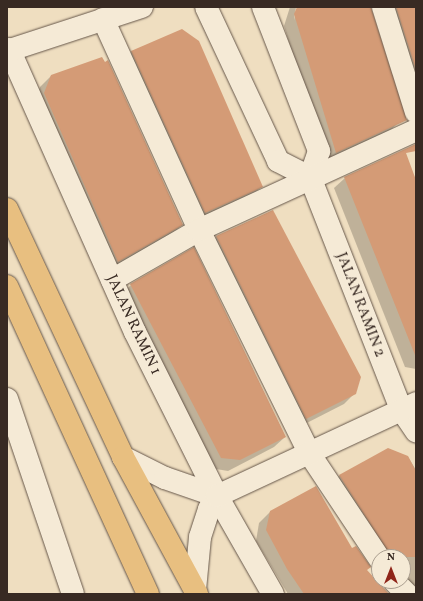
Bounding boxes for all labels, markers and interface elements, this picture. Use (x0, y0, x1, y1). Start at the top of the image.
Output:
street label: JALAN RAMIN 2 (332, 250, 388, 360)
street label: JALAN RAMIN 1 (102, 272, 164, 378)
north arrow (371, 549, 411, 589)
text: N (387, 550, 395, 565)

